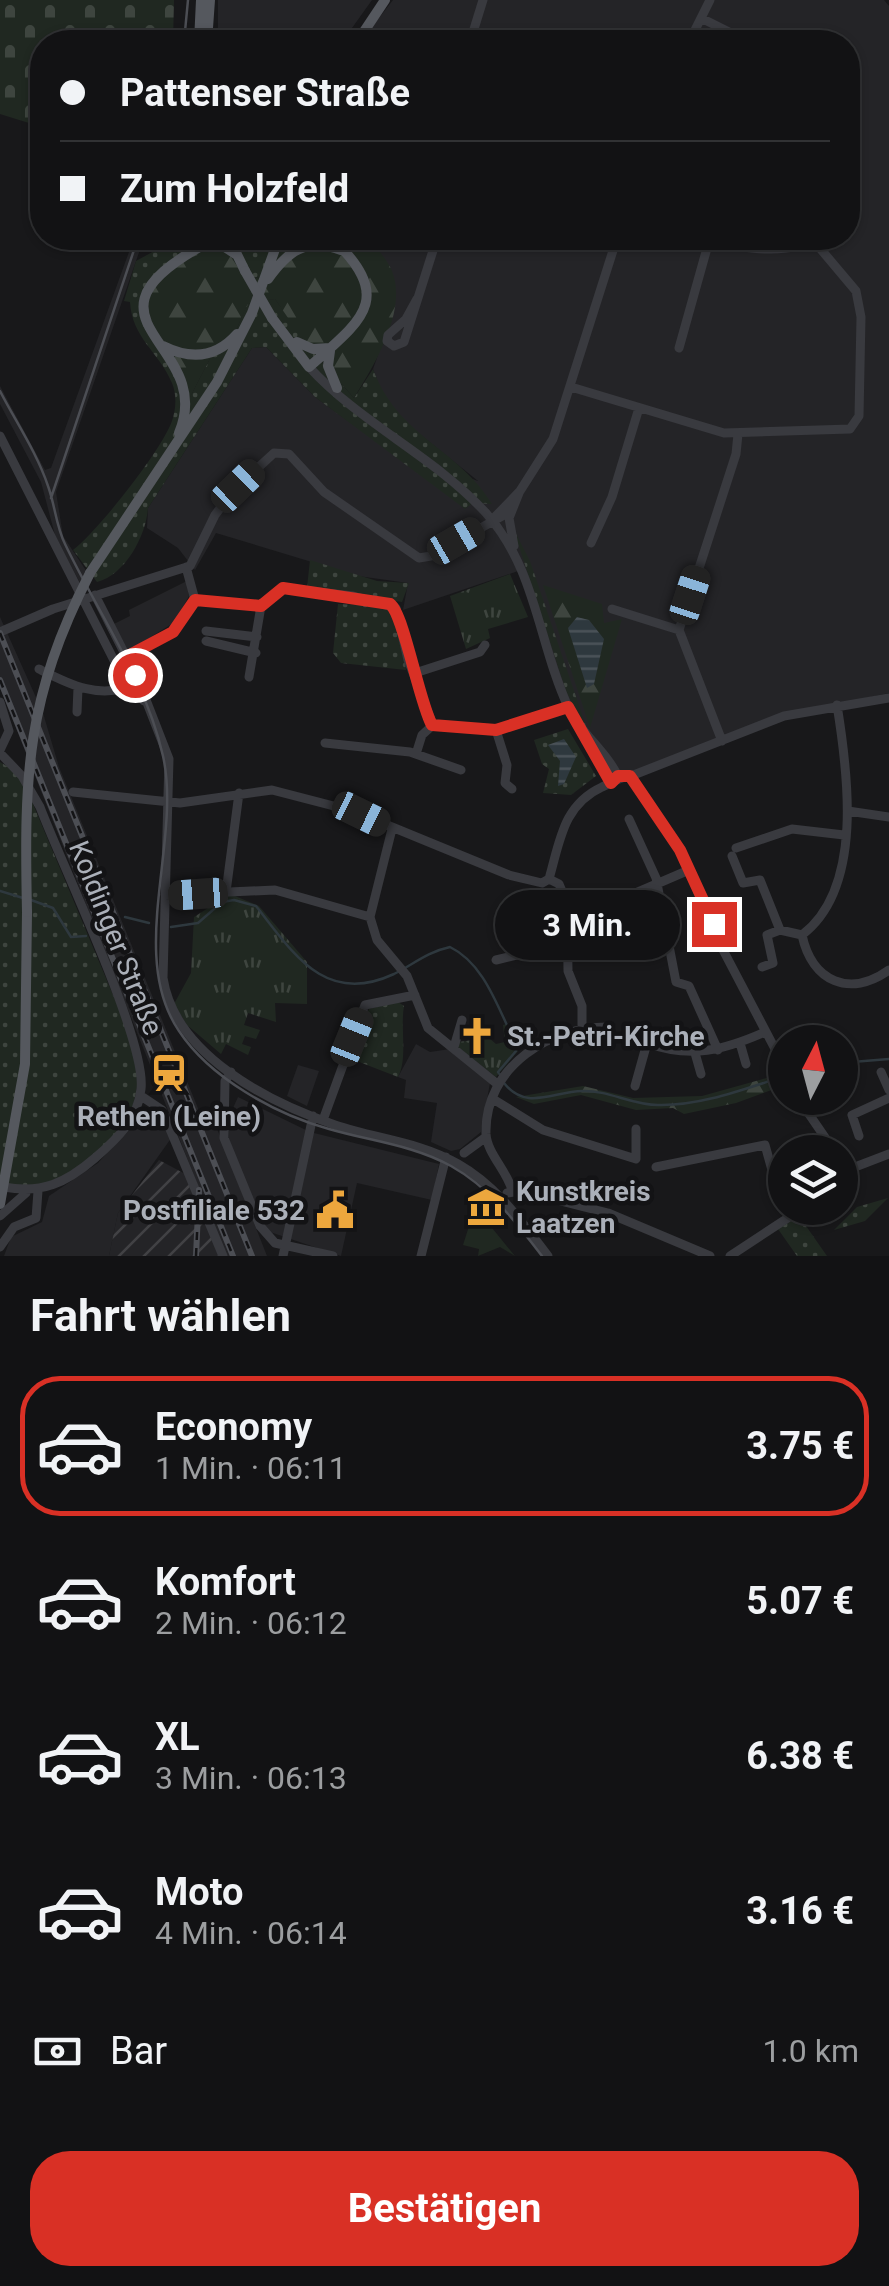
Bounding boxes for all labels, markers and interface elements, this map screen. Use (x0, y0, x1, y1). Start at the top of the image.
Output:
text: Pattenser Straße (120, 71, 410, 115)
text: Zum Holzfeld (120, 167, 349, 211)
car (206, 454, 270, 518)
car (423, 513, 489, 569)
car (666, 562, 714, 628)
route start (113, 653, 158, 698)
car (327, 787, 395, 841)
street label: Koldinger Straße (62, 836, 170, 1040)
car (167, 877, 229, 911)
callout: 3 Min. (494, 889, 679, 959)
route end (692, 902, 737, 947)
text: 3 Min. (542, 906, 633, 944)
car (327, 1004, 377, 1070)
church icon: St.-Petri-Kirche (456, 1015, 498, 1057)
place label: St.-Petri-Kirche (507, 1020, 705, 1053)
north arrow (768, 1025, 858, 1115)
map controls (768, 1025, 858, 1225)
station icon: Rethen (Leine) (148, 1052, 190, 1094)
place label: Rethen (Leine) (77, 1100, 261, 1133)
button: layers (768, 1135, 858, 1225)
place label: Kunstkreis Laatzen (516, 1175, 651, 1240)
museum icon: Kunstkreis Laatzen (465, 1186, 507, 1228)
public building icon: Postfiliale 532 (314, 1189, 356, 1231)
place label: Postfiliale 532 (123, 1194, 305, 1227)
text: Fahrt wählen (30, 1289, 291, 1342)
icon: car (35, 1401, 125, 1491)
text: Economy (155, 1405, 312, 1449)
text: 3.75 € (746, 1424, 854, 1468)
text: 1 Min. · 06:11 (155, 1449, 347, 1487)
icon: car (35, 1556, 125, 1646)
text: Komfort (155, 1560, 296, 1604)
text: 5.07 € (746, 1579, 854, 1623)
text: 2 Min. · 06:12 (155, 1604, 347, 1642)
icon: car (35, 1711, 125, 1801)
text: XL (155, 1715, 200, 1759)
text: 6.38 € (746, 1734, 854, 1778)
text: 3 Min. · 06:13 (155, 1759, 347, 1797)
icon: car (35, 1866, 125, 1956)
text: Moto (155, 1870, 244, 1914)
text: 3.16 € (746, 1889, 854, 1933)
text: 4 Min. · 06:14 (155, 1914, 347, 1952)
icon: cash (30, 2024, 85, 2079)
text: Bar (110, 2029, 167, 2073)
text: 1.0 km (762, 2032, 859, 2070)
button: Bestätigen (30, 2151, 859, 2266)

